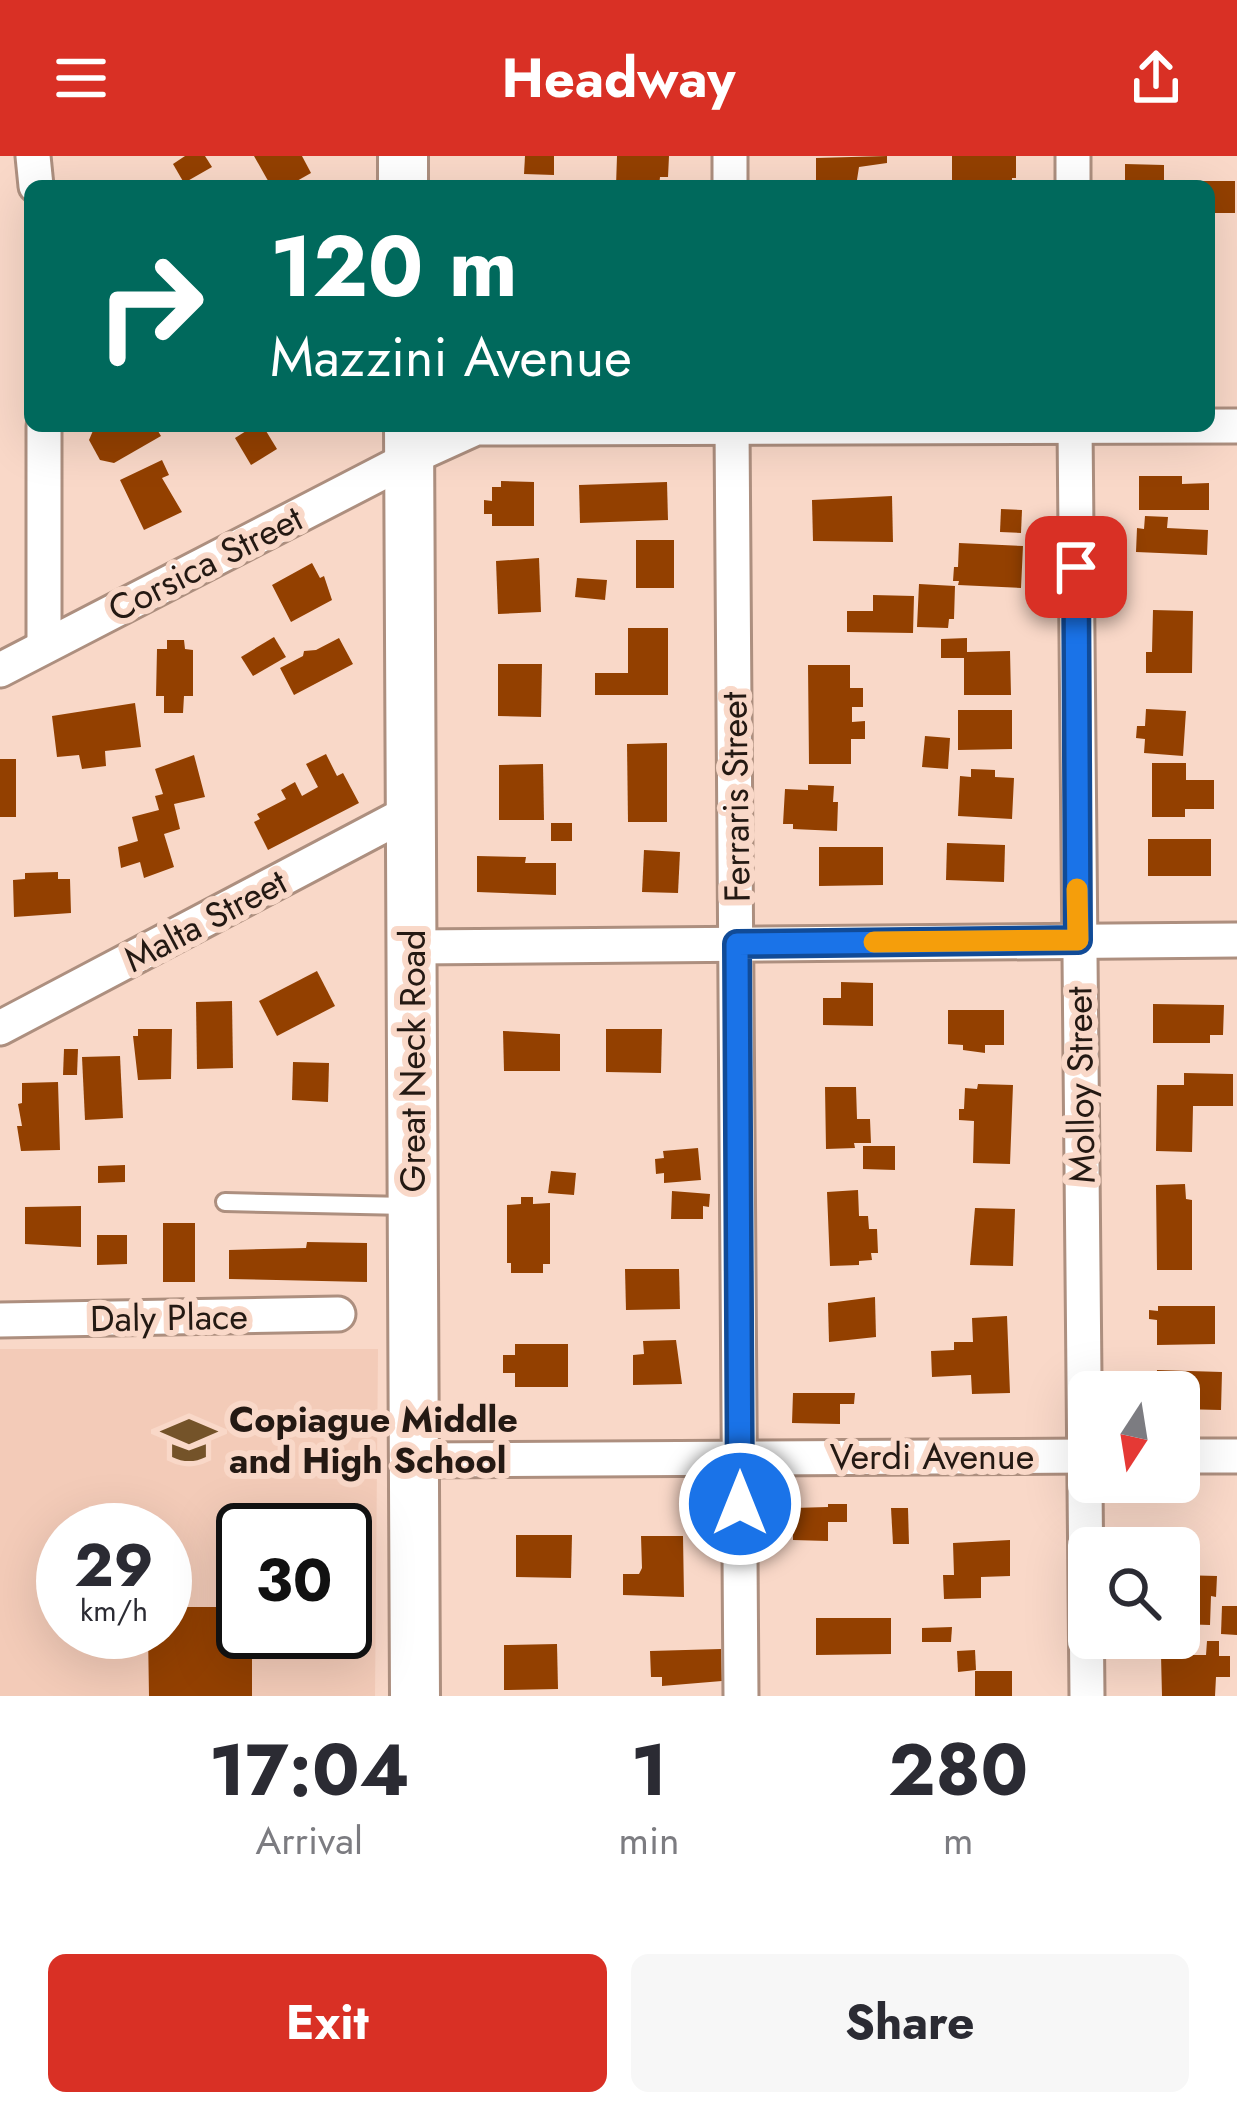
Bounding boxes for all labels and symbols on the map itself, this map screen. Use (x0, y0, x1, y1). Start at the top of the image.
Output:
street label: Corsica Street (99, 492, 311, 634)
pin (1025, 516, 1127, 618)
street label: Ferraris Street (707, 691, 763, 903)
street label: Malta Street (114, 855, 296, 985)
street label: Great Neck Road (386, 930, 438, 1192)
street label: Molloy Street (1052, 986, 1108, 1184)
street label: Daly Place (90, 1290, 248, 1344)
north arrow (1068, 1371, 1200, 1503)
place label: Copiague Middle and High School (229, 1393, 518, 1486)
school or university icon: Copiague Middle and High School (160, 1411, 218, 1469)
street label: Verdi Avenue (830, 1430, 1034, 1482)
position arrow (677, 1441, 803, 1567)
speed limit sign: 30 (216, 1503, 372, 1659)

